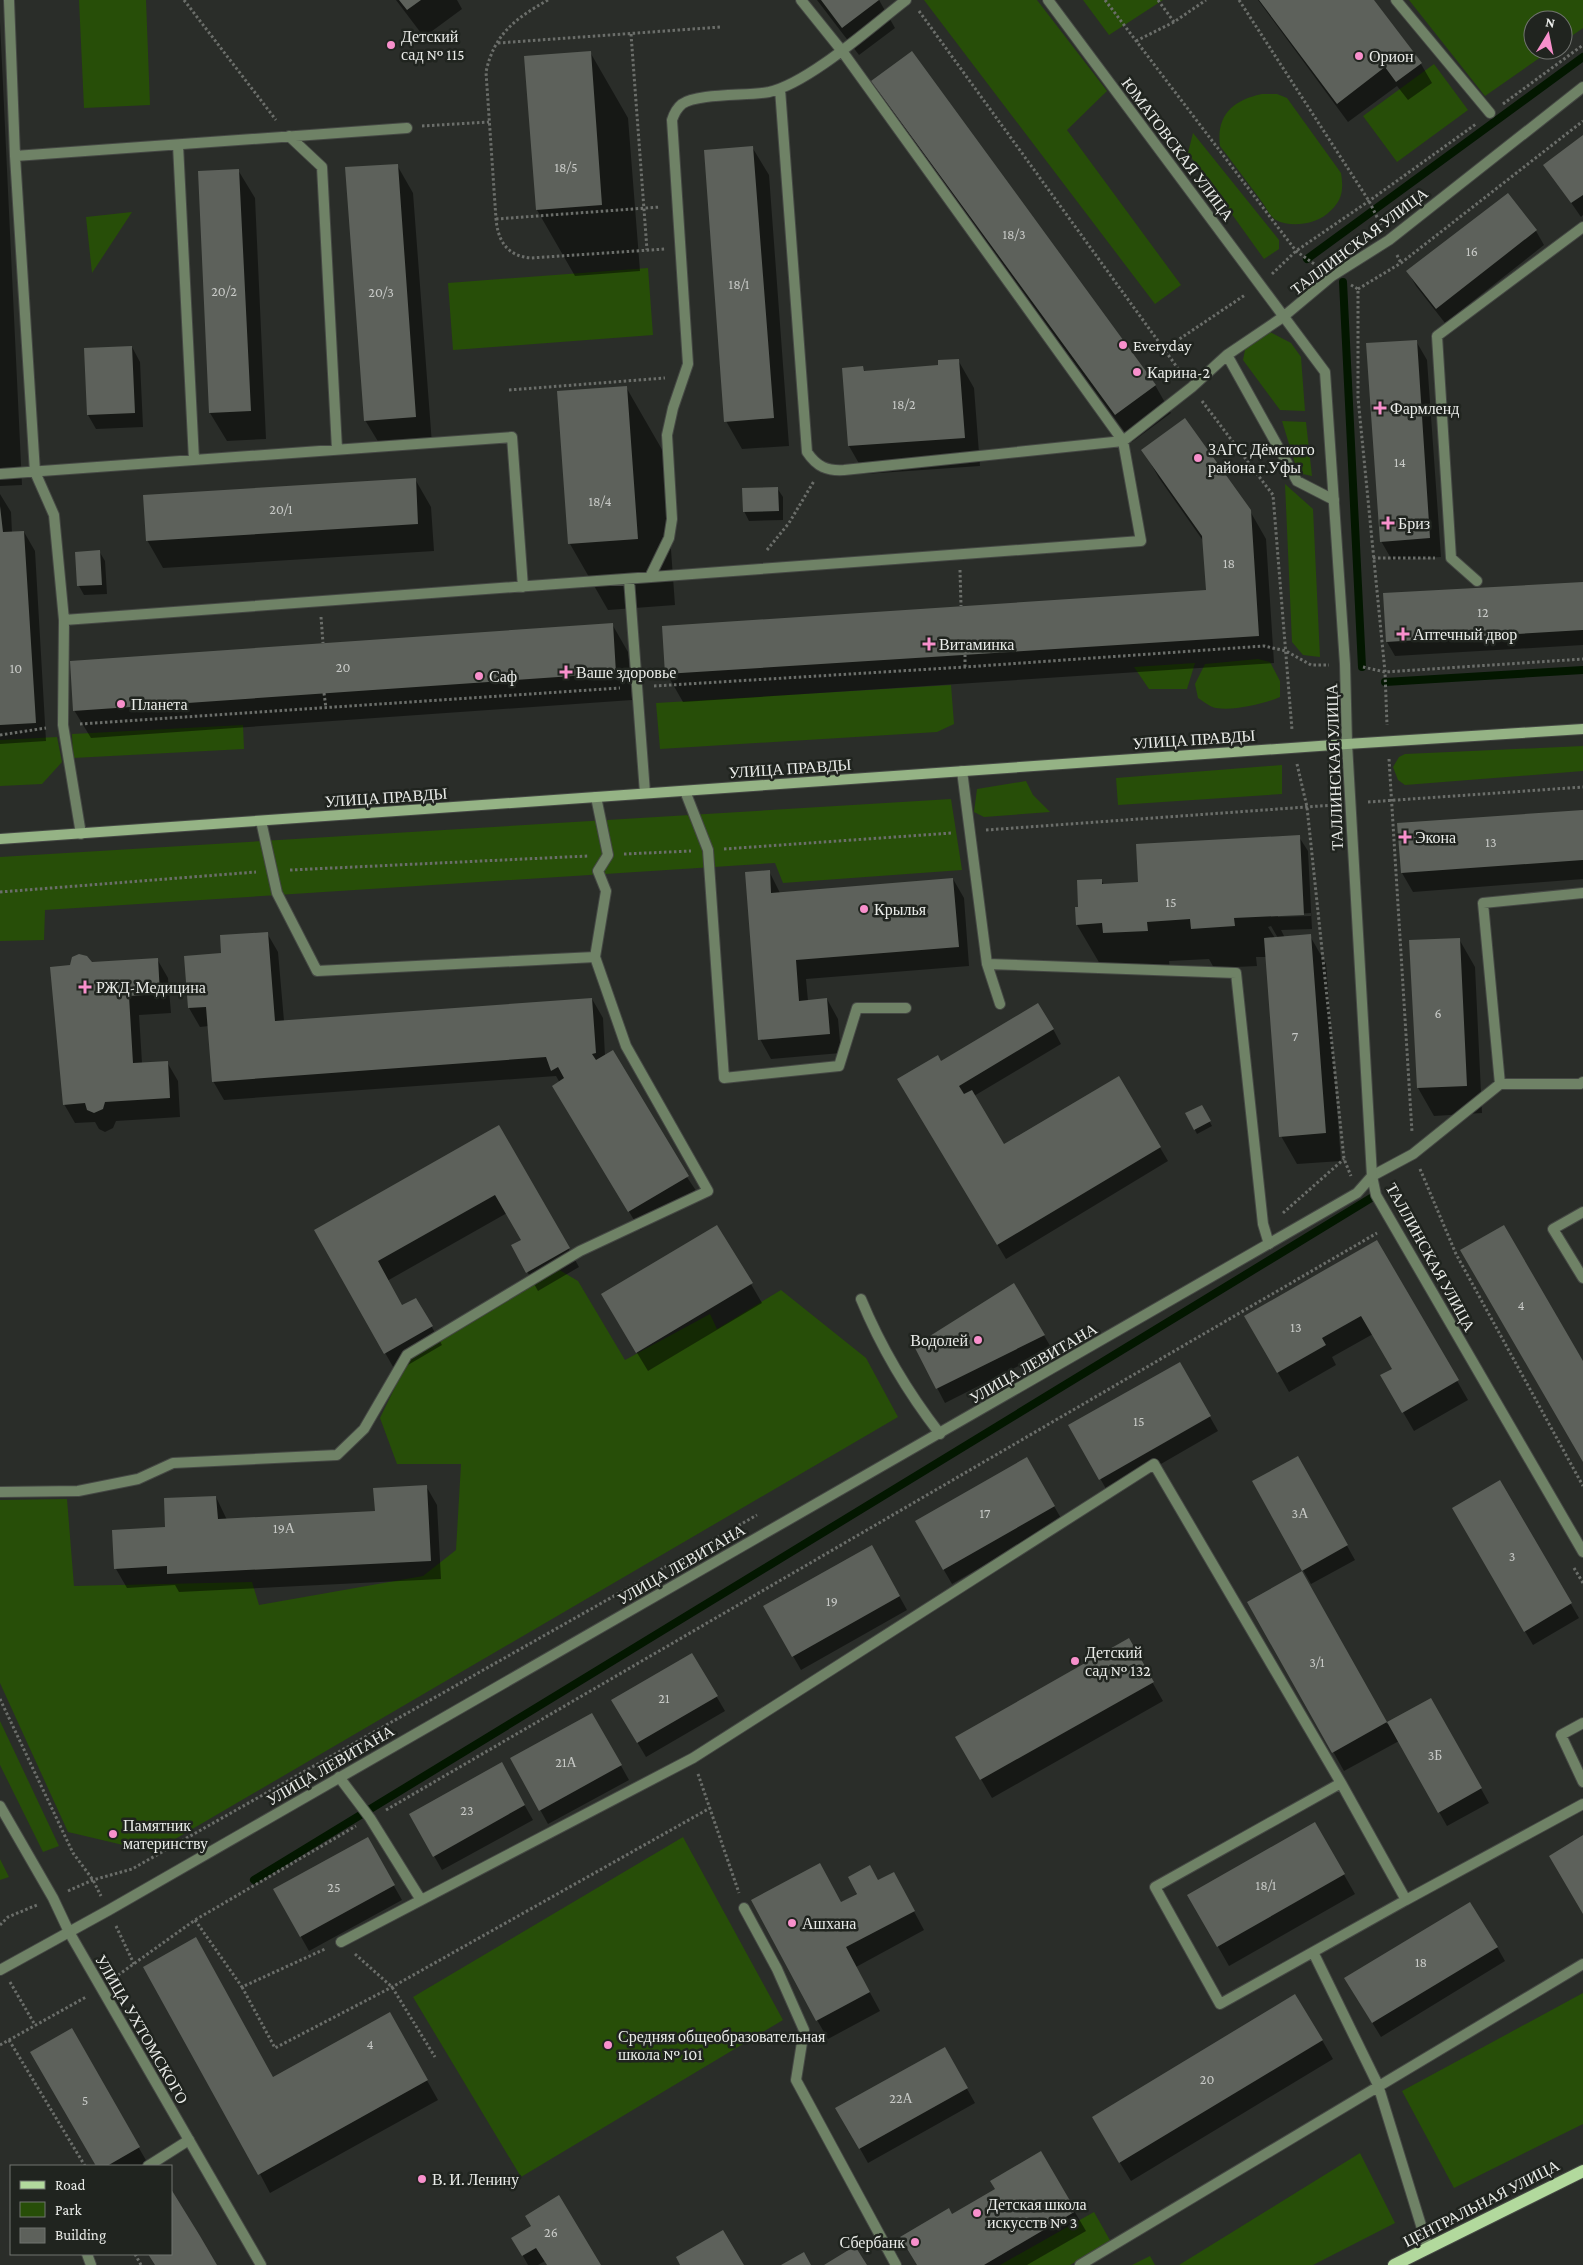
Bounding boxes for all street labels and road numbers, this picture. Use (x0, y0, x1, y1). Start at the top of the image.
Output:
street label: ЮМАТОВСКАЯ УЛИЦА (1118, 75, 1237, 225)
street label: ТАЛЛИНСКАЯ УЛИЦА (1288, 184, 1432, 299)
street label: ТАЛЛИНСКАЯ УЛИЦА (1323, 683, 1347, 851)
street label: УЛИЦА ПРАВДЫ (1132, 727, 1256, 753)
street label: УЛИЦА ПРАВДЫ (728, 756, 852, 782)
street label: УЛИЦА ПРАВДЫ (324, 785, 448, 811)
street label: ТАЛЛИНСКАЯ УЛИЦА (1382, 1180, 1479, 1335)
street label: УЛИЦА ЛЕВИТАНА (966, 1320, 1101, 1408)
street label: УЛИЦА ЛЕВИТАНА (614, 1521, 749, 1609)
street label: УЛИЦА ЛЕВИТАНА (263, 1722, 398, 1810)
street label: УЛИЦА УХТОМСКОГО (91, 1952, 191, 2107)
street label: ЦЕНТРАЛЬНАЯ УЛИЦА (1400, 2156, 1563, 2251)

